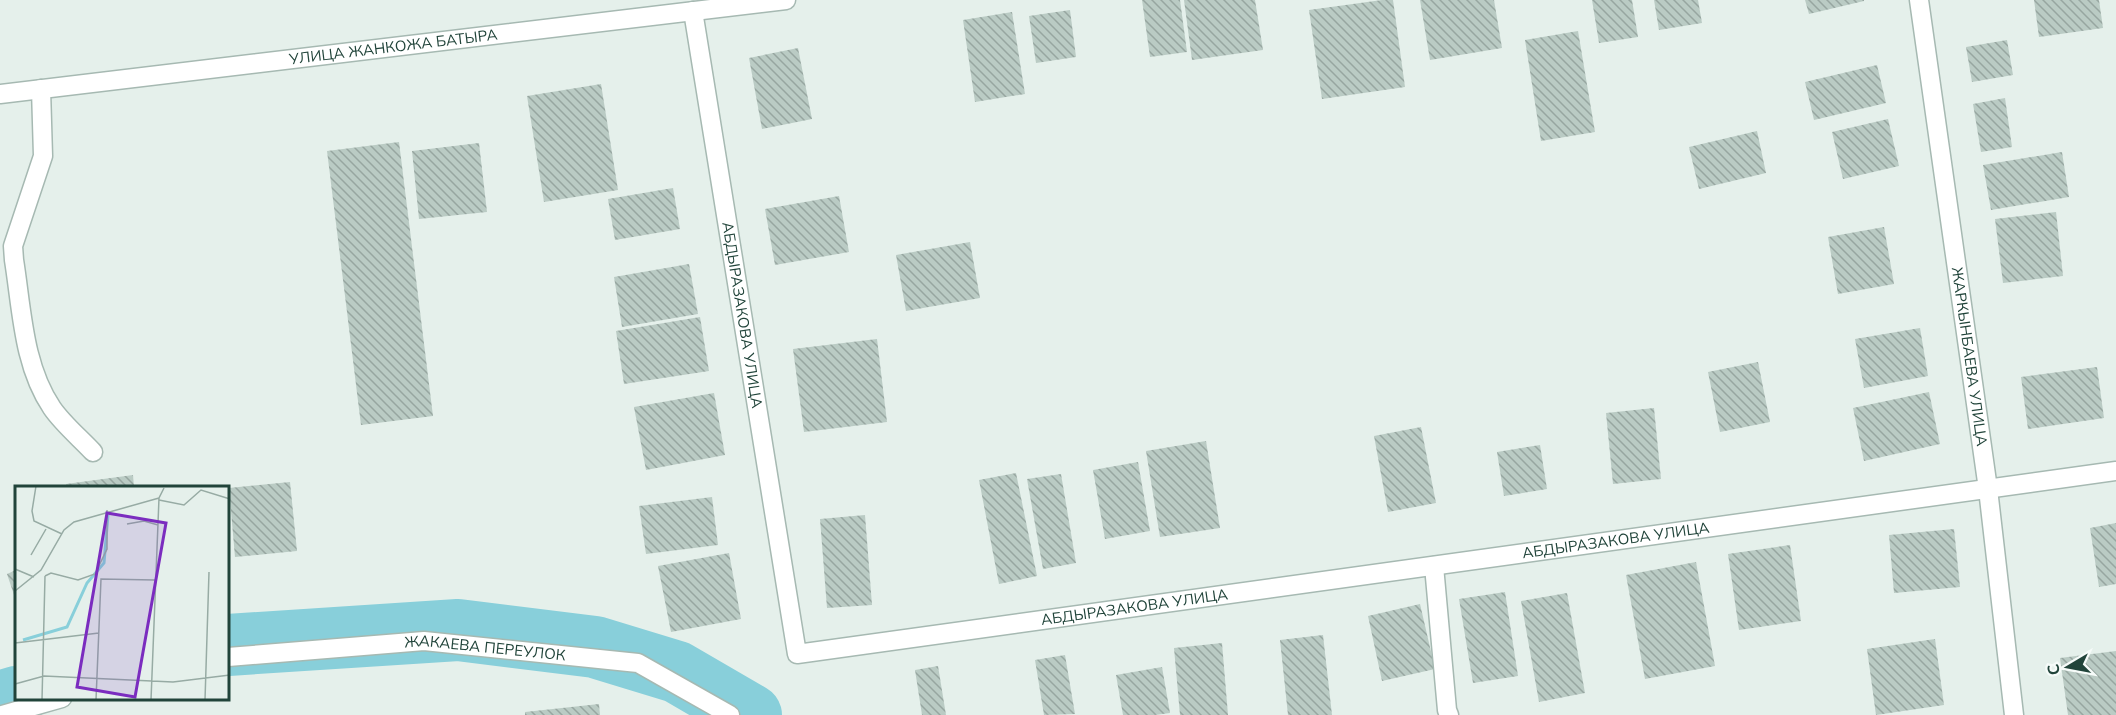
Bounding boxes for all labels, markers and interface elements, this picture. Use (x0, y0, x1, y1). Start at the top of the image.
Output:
street label: УЛИЦА ЖАНКОЖА БАТЫРА (287, 25, 498, 68)
street label: АБДЫРАЗАКОВА УЛИЦА (718, 220, 767, 410)
street label: ЖАРКЫНБАЕВА УЛИЦА (1948, 266, 1992, 447)
inset map (15, 486, 230, 700)
street label: АБДЫРАЗАКОВА УЛИЦА (1521, 518, 1710, 562)
street label: АБДЫРАЗАКОВА УЛИЦА (1040, 584, 1229, 629)
street label: ЖАКАЕВА ПЕРЕУЛОК (404, 631, 567, 665)
north arrow (2038, 637, 2098, 697)
text: С (2042, 662, 2064, 677)

